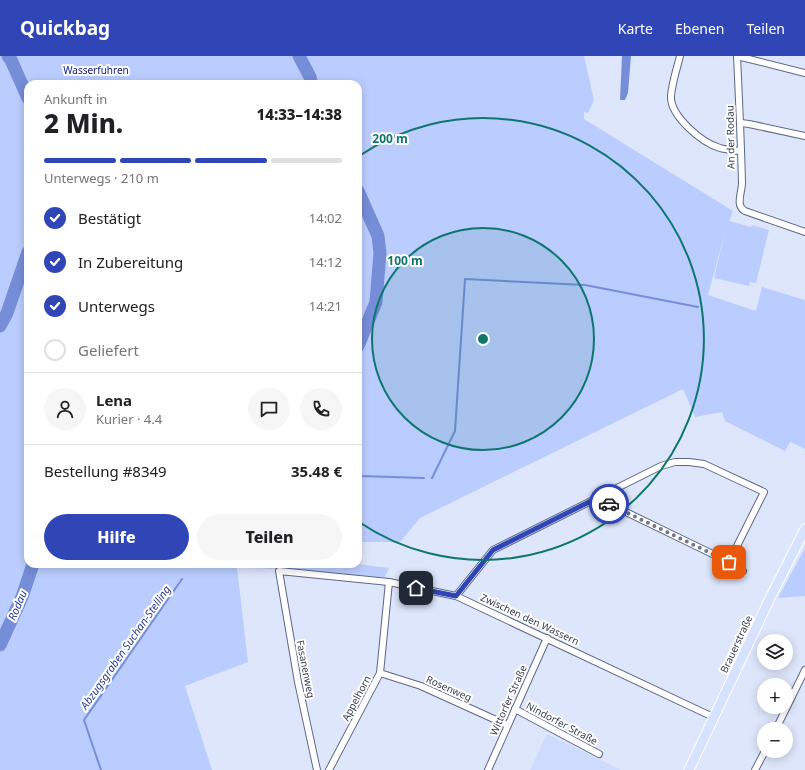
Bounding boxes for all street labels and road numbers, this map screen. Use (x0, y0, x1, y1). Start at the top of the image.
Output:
street label: An der Rodau (722, 105, 738, 169)
street label: Zwischen den Wassern (478, 590, 582, 648)
street label: Brauerstraße (717, 613, 756, 675)
street label: Fasanenweg (294, 639, 318, 699)
street label: Wittorfer Straße (486, 662, 530, 737)
street label: Rosenweg (424, 672, 474, 704)
street label: Appelhorn (338, 673, 374, 723)
street label: Nindorfer Straße (524, 698, 601, 748)

